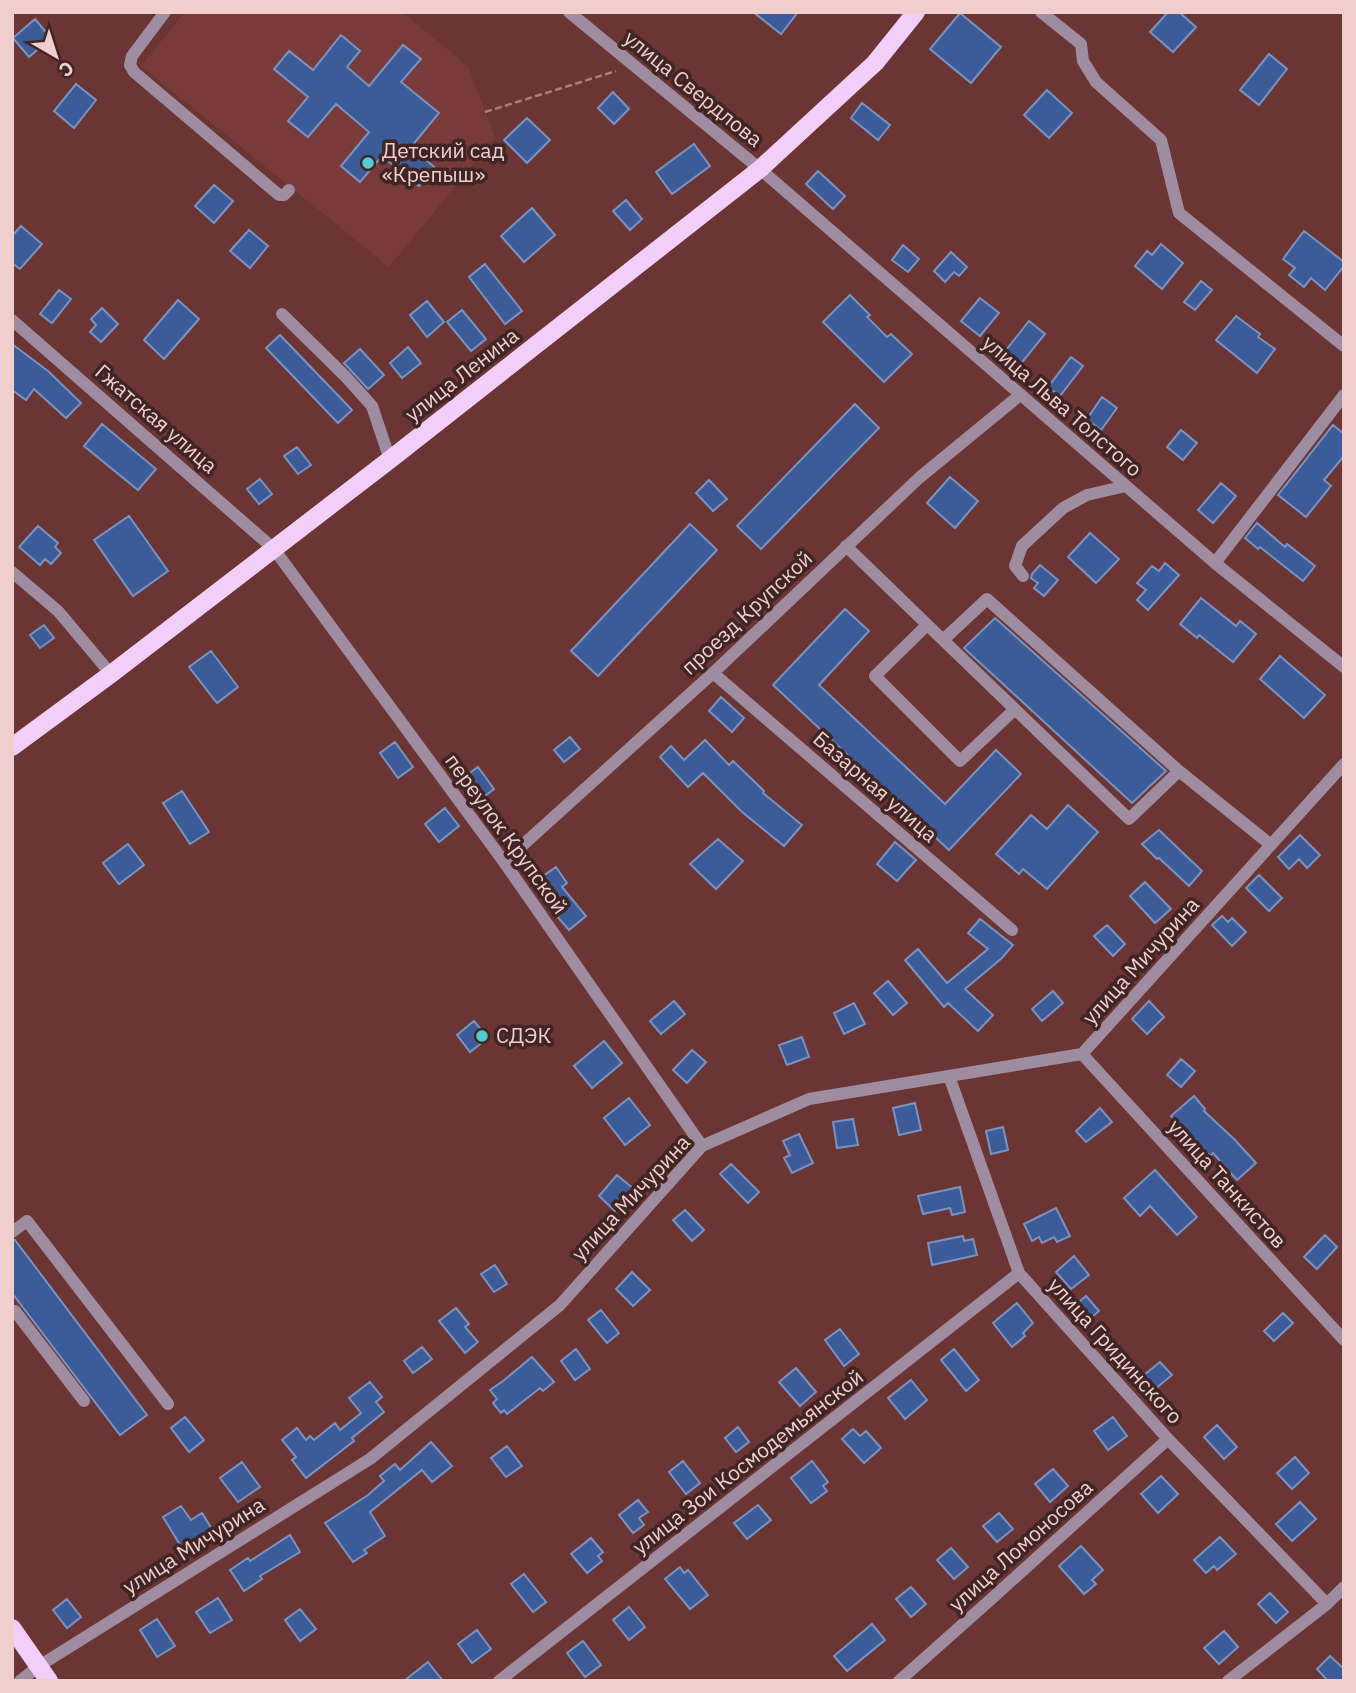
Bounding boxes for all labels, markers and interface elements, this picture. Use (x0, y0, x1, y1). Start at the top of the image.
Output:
north arrow (21, 21, 91, 91)
street label: улица Свердлова (619, 24, 769, 153)
text: С (54, 56, 79, 82)
place label: Детский сад «Крепыш» (382, 136, 505, 188)
marker: Детский сад «Крепыш» (360, 155, 376, 171)
street label: улица Ленина (399, 321, 524, 428)
street label: улица Льва Толстого (977, 328, 1148, 482)
street label: Гжатская улица (90, 357, 224, 479)
street label: проезд Крупской (675, 544, 818, 680)
street label: Базарная улица (807, 724, 944, 848)
street label: переулок Крупской (439, 748, 575, 919)
street label: улица Мичурина (1076, 891, 1205, 1030)
place label: СДЭК (496, 1021, 551, 1049)
marker: СДЭК (474, 1028, 490, 1044)
street label: улица Танкистов (1162, 1113, 1293, 1254)
street label: улица Мичурина (565, 1128, 696, 1266)
street label: улица Гридинского (1042, 1271, 1189, 1430)
street label: улица Зои Космодемьянской (626, 1362, 869, 1560)
street label: улица Ломоносова (942, 1473, 1098, 1617)
street label: улица Мичурина (117, 1490, 270, 1600)

